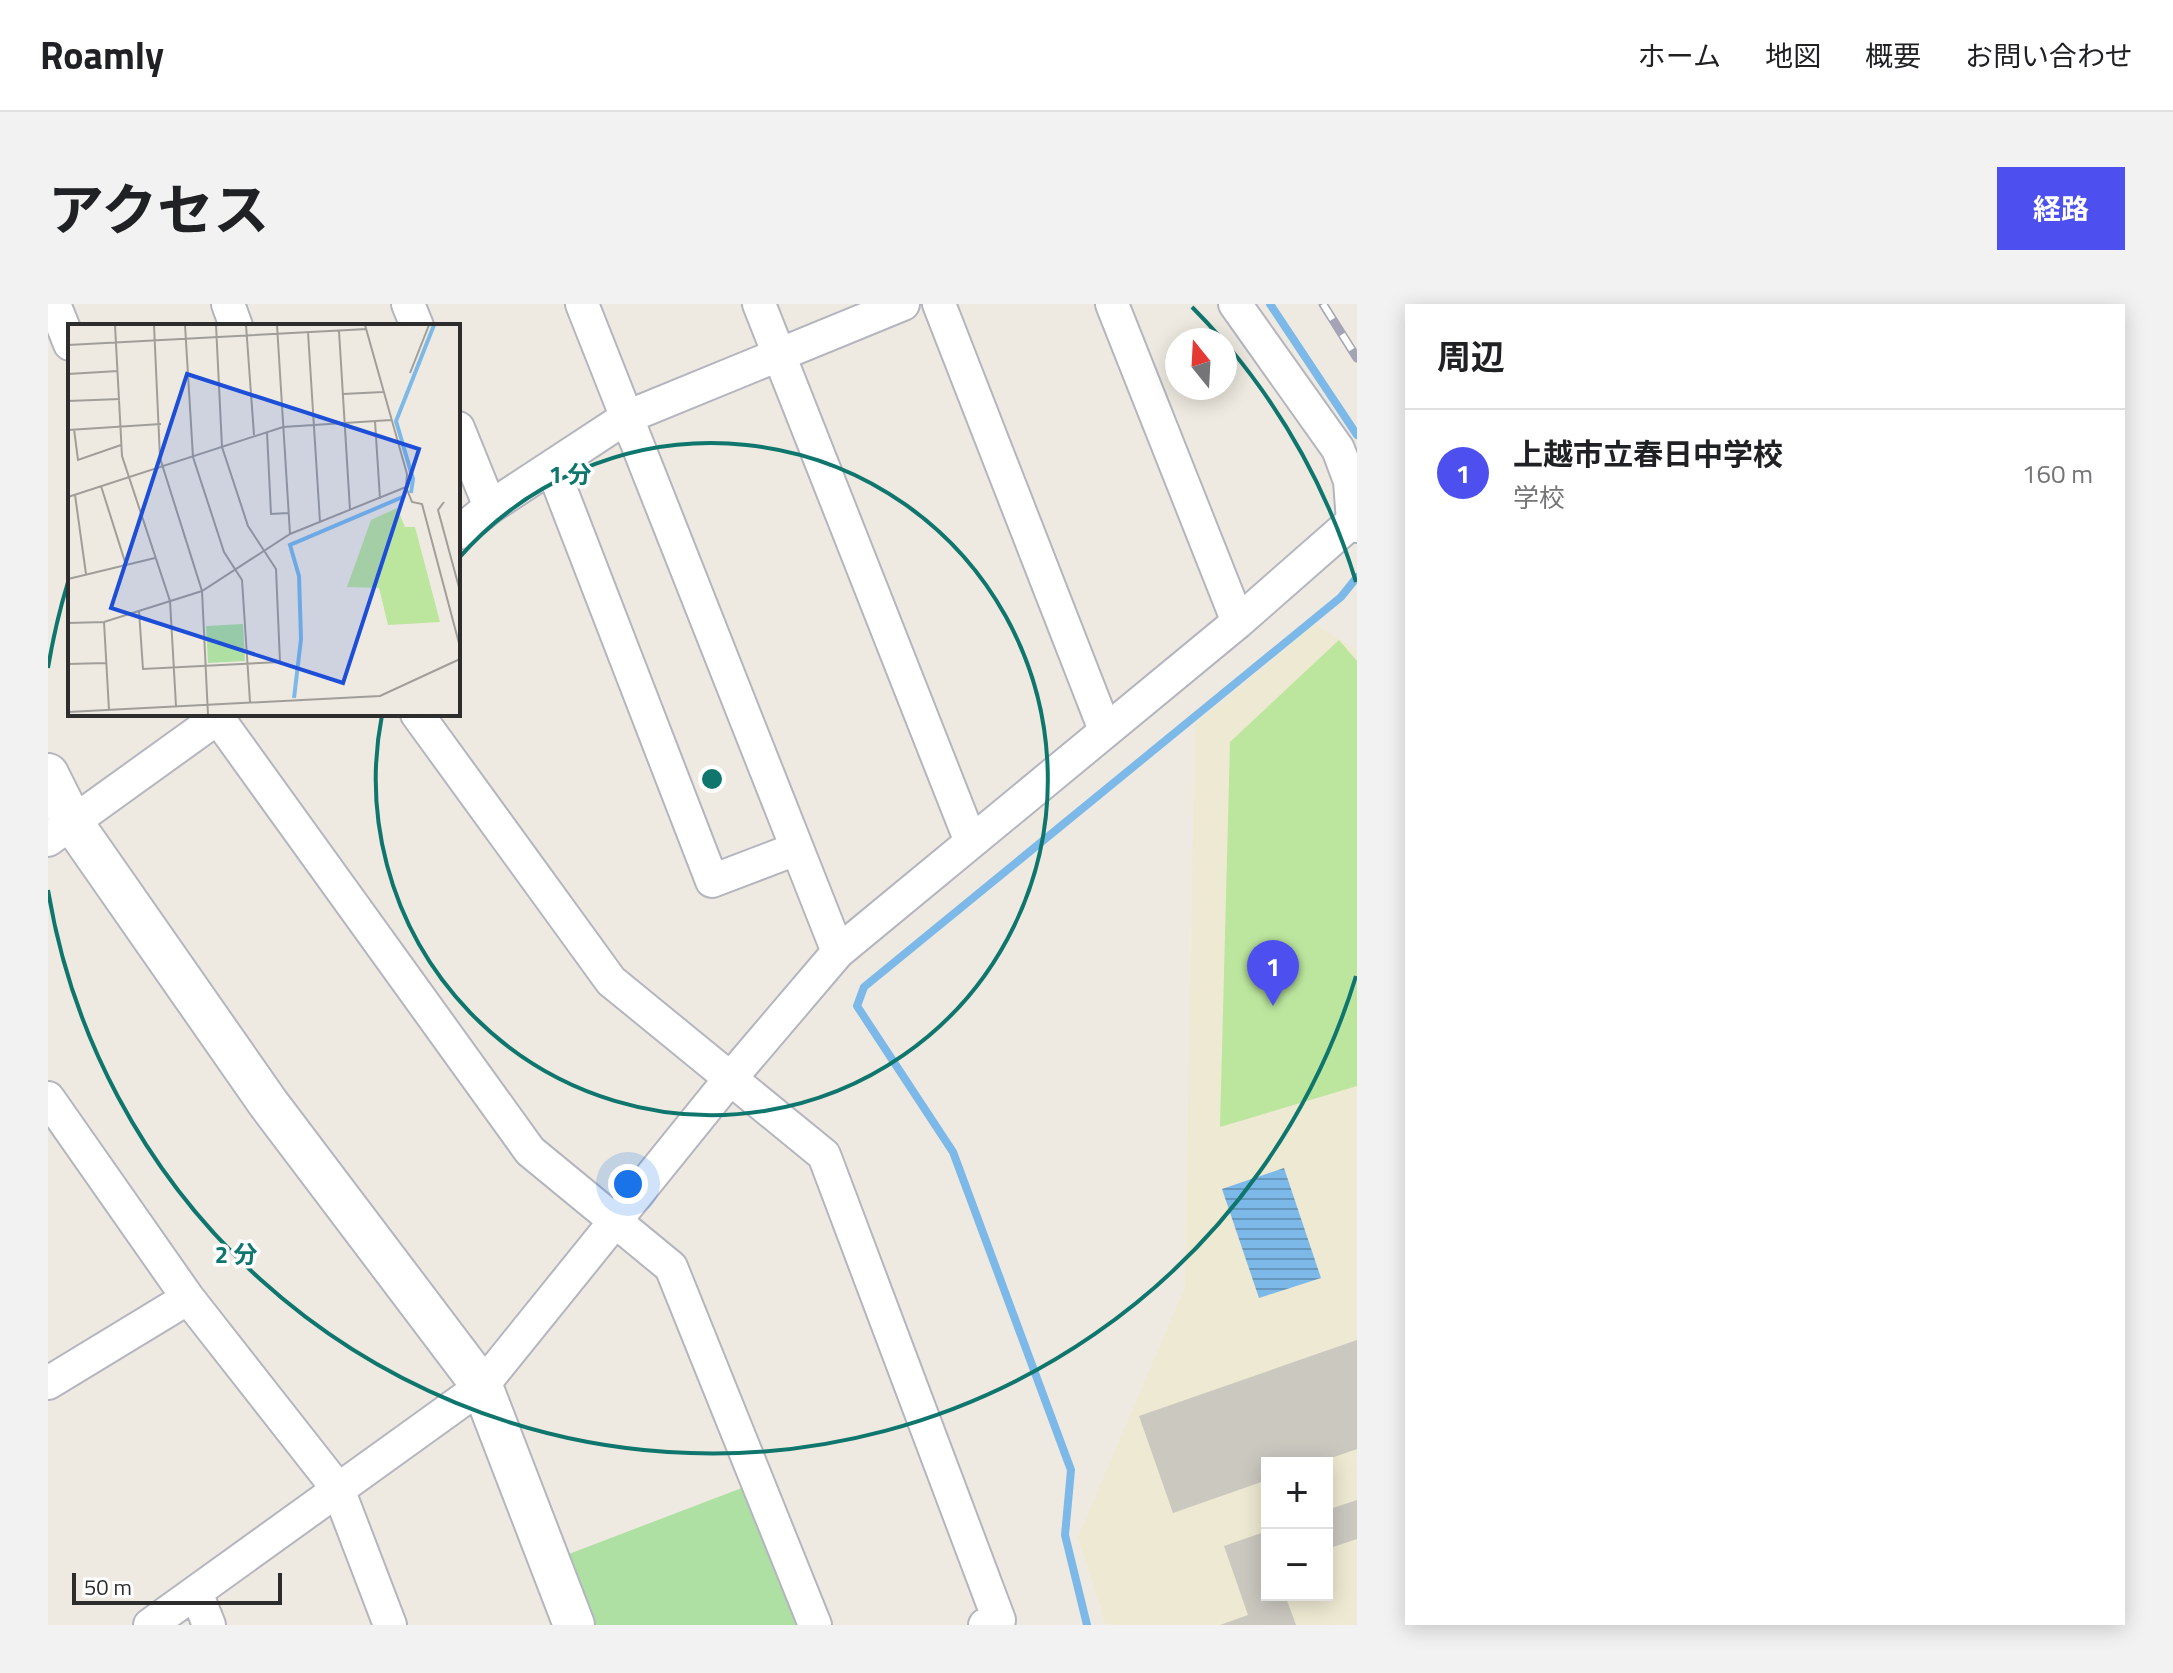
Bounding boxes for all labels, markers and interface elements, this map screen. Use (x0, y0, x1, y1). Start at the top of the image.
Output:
text: Roamly (40, 26, 164, 84)
text: ホーム (1638, 34, 1721, 77)
text: 地図 (1765, 34, 1821, 77)
text: 概要 (1865, 34, 1921, 77)
text: お問い合わせ (1965, 34, 2133, 77)
text: アクセス (48, 167, 269, 252)
button: 経路 (1997, 167, 2125, 250)
inset map (68, 324, 460, 716)
north arrow (1165, 328, 1237, 400)
text: 周辺 (1437, 330, 1505, 382)
text: 上越市立春日中学校 (1513, 431, 1783, 477)
text: 1 (1456, 454, 1470, 493)
text: 160 m (2022, 454, 2093, 493)
text: 1 分 (549, 456, 591, 492)
text: 学校 (1513, 478, 1565, 517)
centre of rings (698, 765, 726, 793)
pin: 1 (1247, 940, 1299, 1006)
your location (608, 1164, 648, 1204)
text: 2 分 (215, 1236, 257, 1272)
map controls (1261, 1457, 1333, 1601)
button: + (1261, 1457, 1333, 1529)
button: − (1261, 1529, 1333, 1601)
scale bar (72, 1569, 282, 1605)
text: 50 m (84, 1570, 132, 1604)

